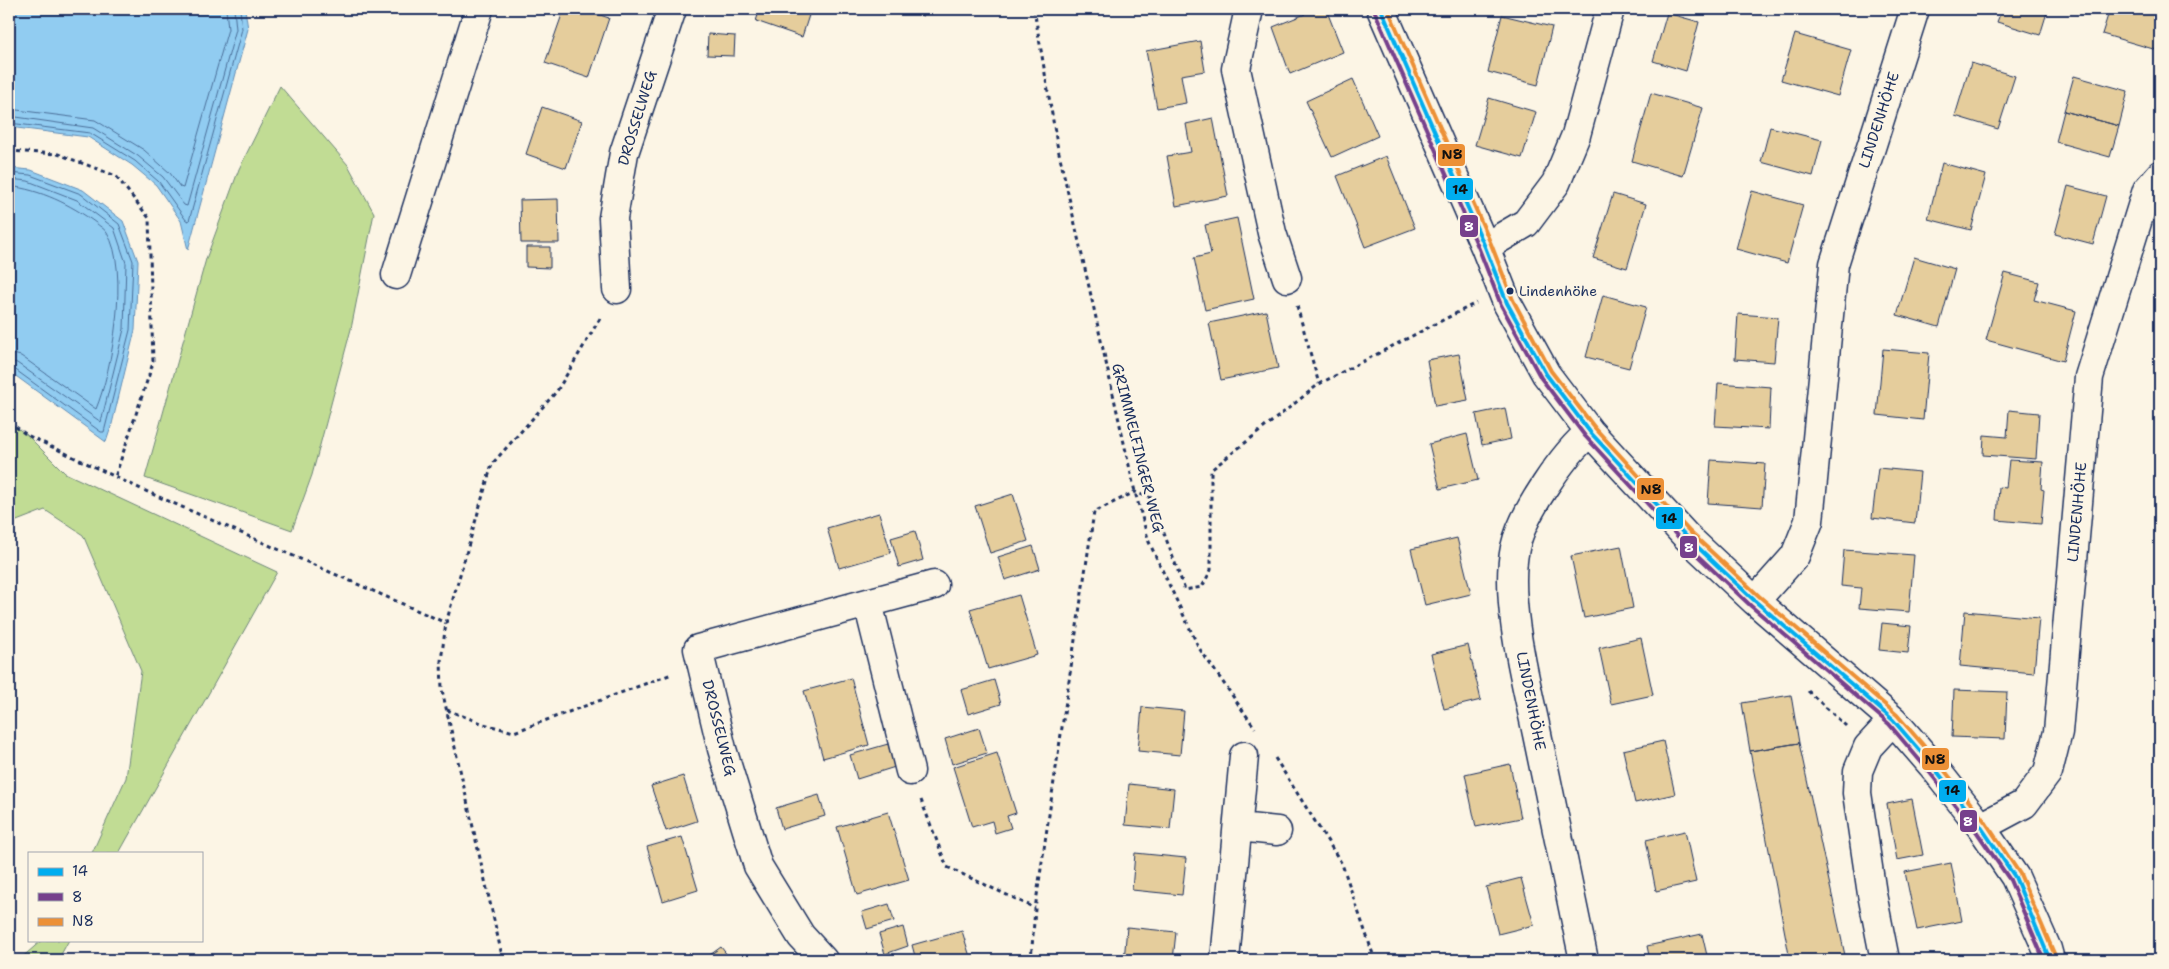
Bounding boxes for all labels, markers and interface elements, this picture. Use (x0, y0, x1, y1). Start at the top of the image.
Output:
street label: DROSSELWEG (613, 68, 661, 168)
street label: LINDENHÖHE (1854, 69, 1904, 171)
line badge: N8 (1437, 143, 1466, 167)
text: N8 (1442, 145, 1463, 163)
line badge: 14 (1445, 177, 1474, 201)
text: 14 (1452, 180, 1468, 198)
line badge: 8 (1459, 214, 1479, 238)
text: 8 (1464, 217, 1474, 235)
place label: Lindenhöhe (1519, 282, 1597, 300)
marker: Lindenhöhe (1505, 286, 1515, 296)
street label: GRIMMELFINGER WEG (1107, 361, 1169, 535)
street label: LINDENHÖHE (2063, 461, 2091, 563)
line badge: N8 (1636, 477, 1665, 501)
text: N8 (1641, 480, 1662, 498)
line badge: 14 (1655, 506, 1684, 530)
text: 14 (1661, 509, 1677, 527)
line badge: 8 (1679, 535, 1698, 559)
text: 8 (1684, 538, 1694, 556)
street label: LINDENHÖHE (1512, 650, 1550, 752)
street label: DROSSELWEG (697, 678, 741, 778)
line badge: N8 (1921, 747, 1950, 771)
text: N8 (1925, 750, 1946, 768)
line badge: 14 (1938, 779, 1967, 803)
text: 14 (1944, 781, 1960, 799)
line badge: 8 (1959, 809, 1978, 833)
text: 8 (1963, 812, 1973, 830)
legend (28, 852, 202, 942)
text: 14 (72, 861, 88, 881)
text: 8 (72, 887, 83, 907)
text: N8 (72, 911, 94, 931)

